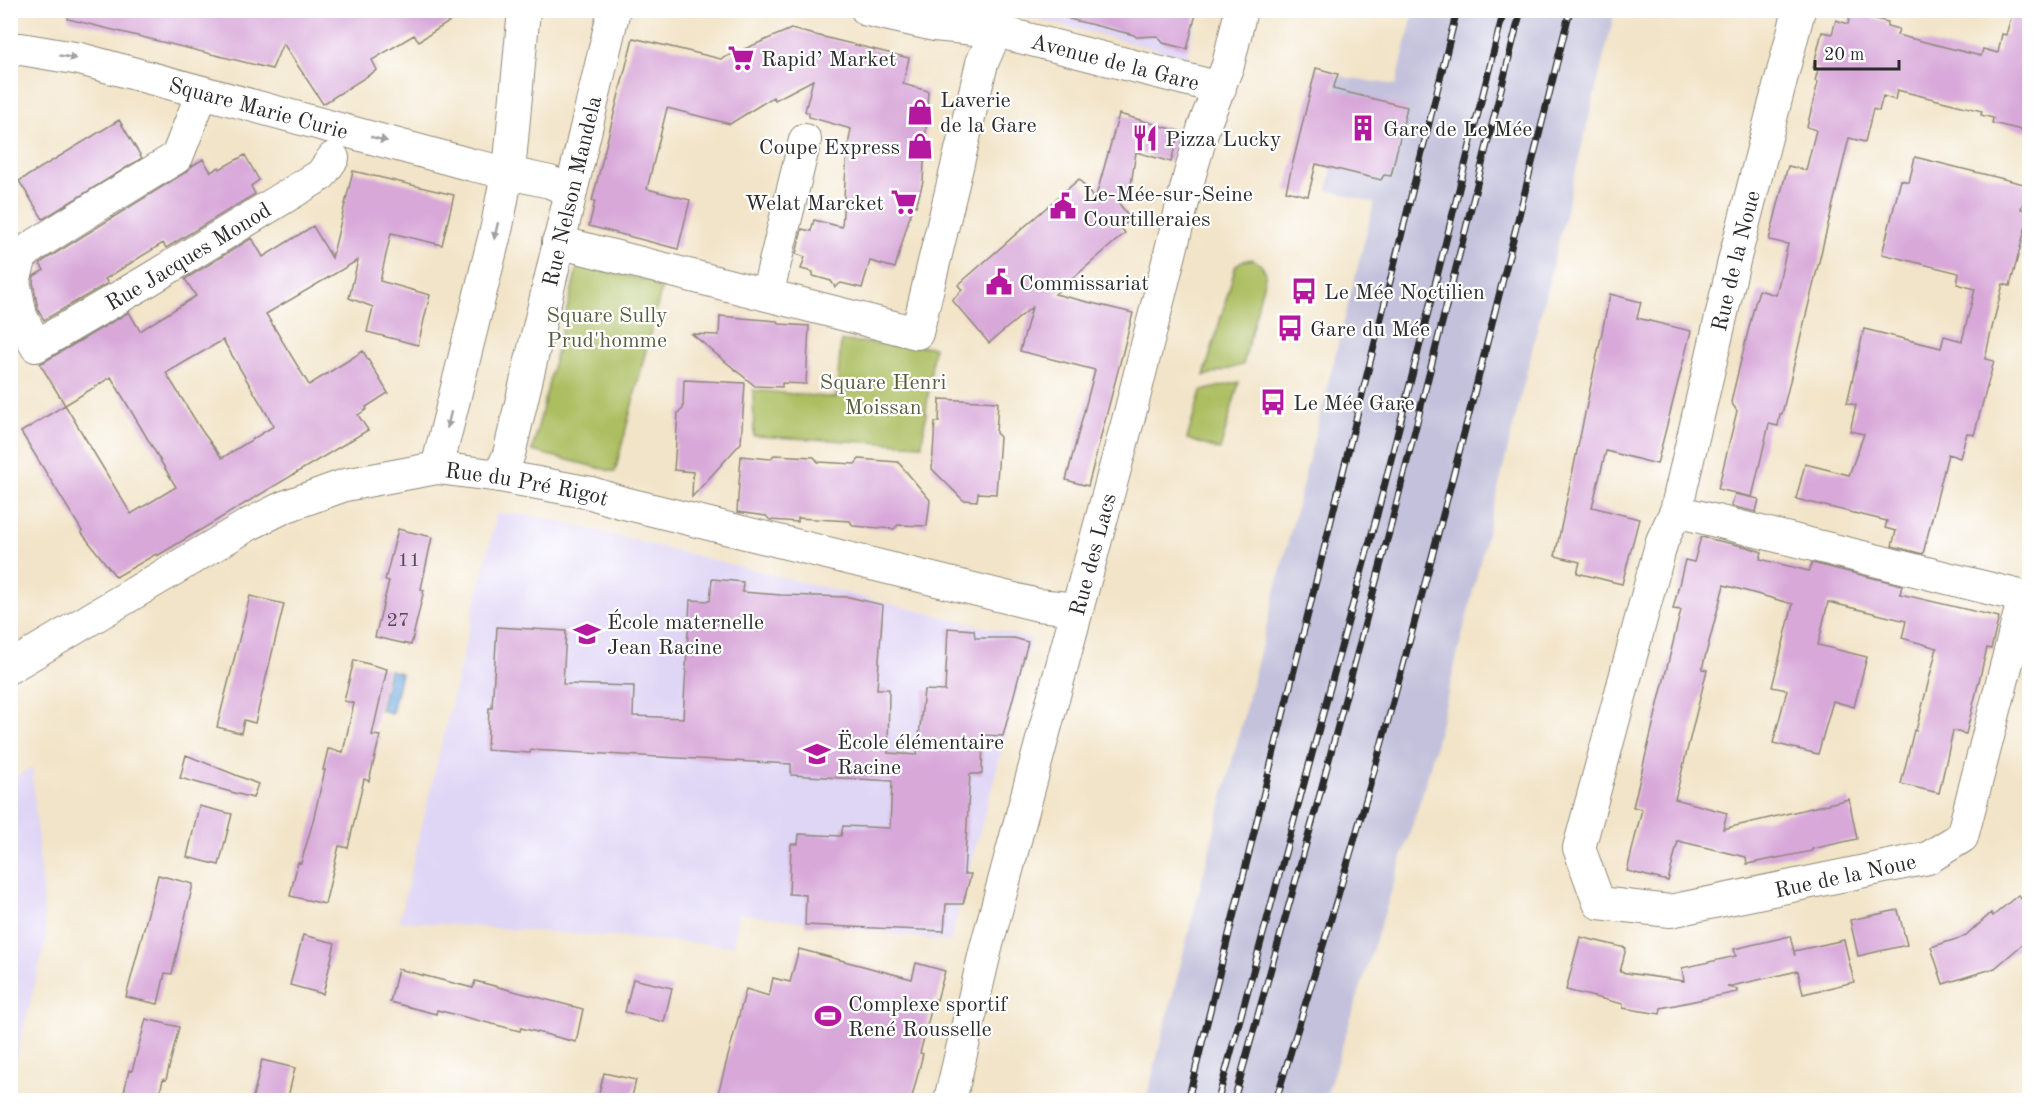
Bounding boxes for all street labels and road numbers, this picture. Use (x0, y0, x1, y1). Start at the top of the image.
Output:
street label: Avenue de la Gare (1028, 31, 1201, 95)
street label: Square Marie Curie (166, 75, 350, 144)
street label: Rue Nelson Mandela (540, 94, 606, 289)
street label: Rue de la Noue (1709, 188, 1765, 334)
street label: Rue Jacques Monod (102, 199, 275, 316)
street label: Rue du Pré Rigot (444, 460, 611, 511)
street label: Rue des Lacs (1067, 491, 1121, 618)
street label: Rue de la Noue (1773, 851, 1918, 903)

